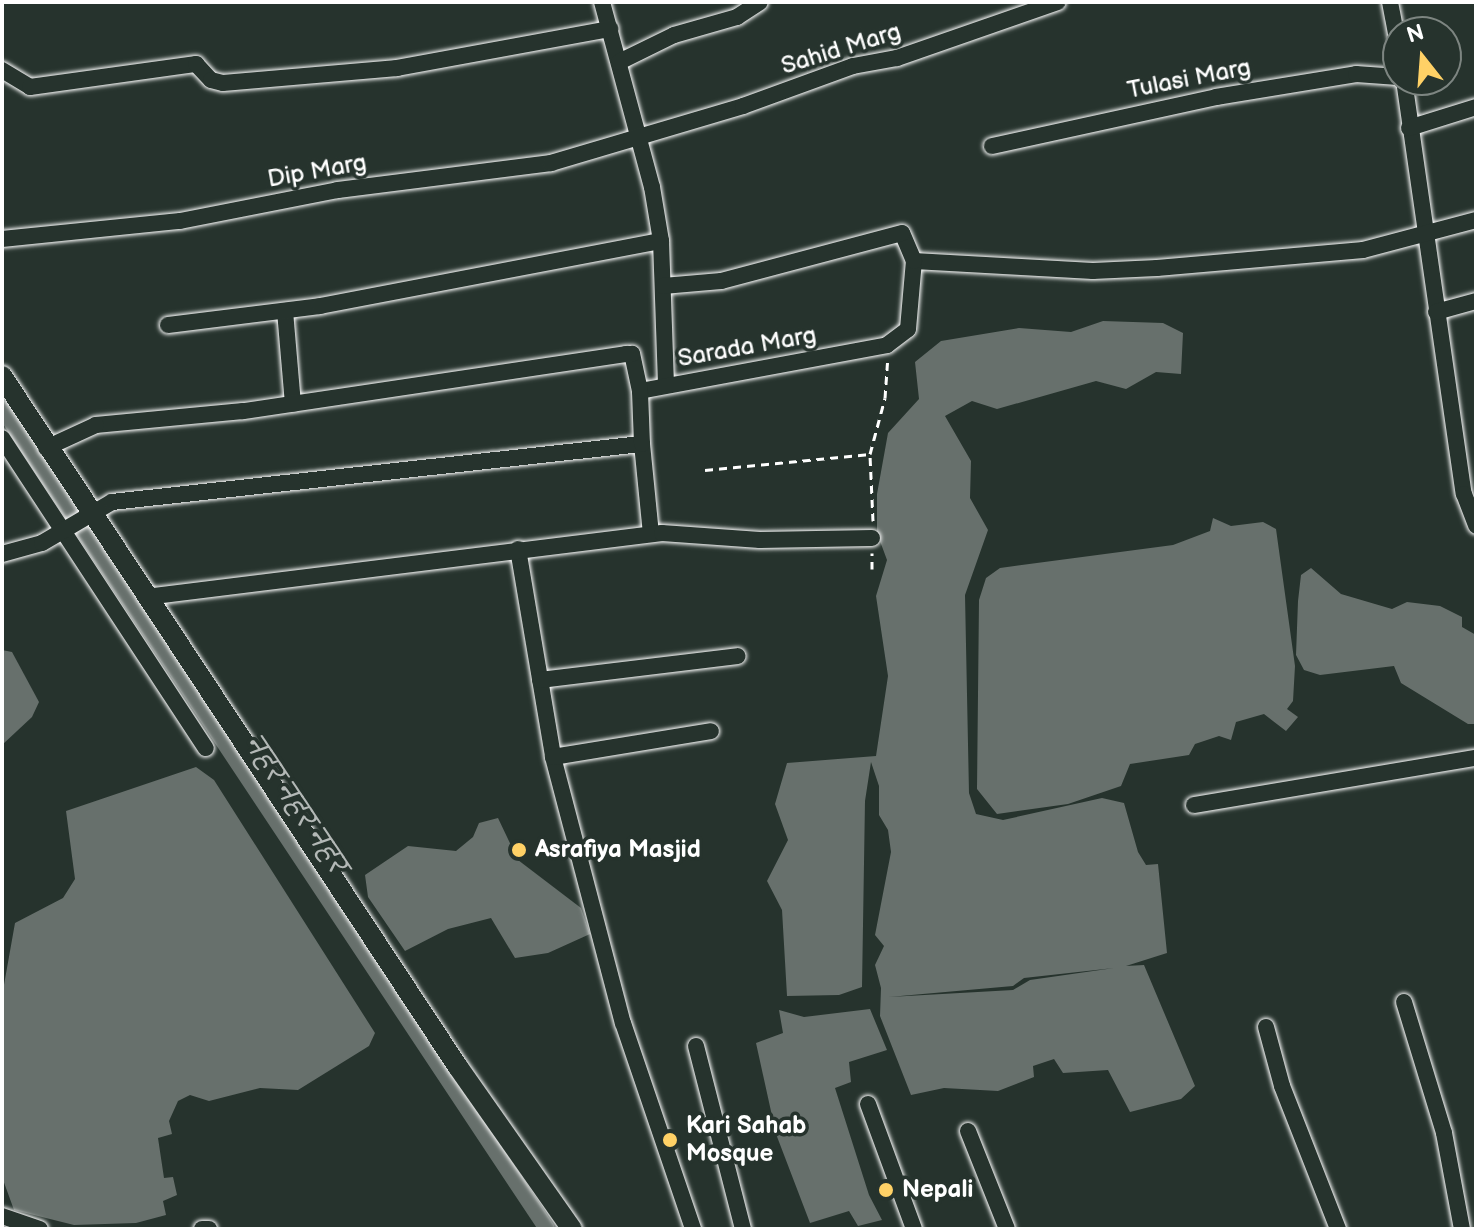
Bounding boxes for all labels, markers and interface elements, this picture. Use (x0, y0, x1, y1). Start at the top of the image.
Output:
north arrow (1382, 16, 1462, 96)
street label: Sahid Marg (778, 17, 904, 81)
text: N (1404, 19, 1427, 50)
street label: Tulasi Marg (1125, 53, 1253, 105)
street label: Dip Marg (265, 148, 369, 194)
street label: Sarada Marg (676, 321, 818, 373)
water label: नहर नहर नहर (236, 730, 352, 880)
place label: Asrafiya Masjid (535, 836, 701, 864)
marker: Asrafiya Masjid (510, 841, 528, 859)
place label: Kari Sahab Mosque (686, 1112, 806, 1168)
marker: Kari Sahab Mosque (661, 1131, 679, 1149)
place label: Nepali (902, 1176, 973, 1204)
marker: Nepali (877, 1181, 895, 1199)

